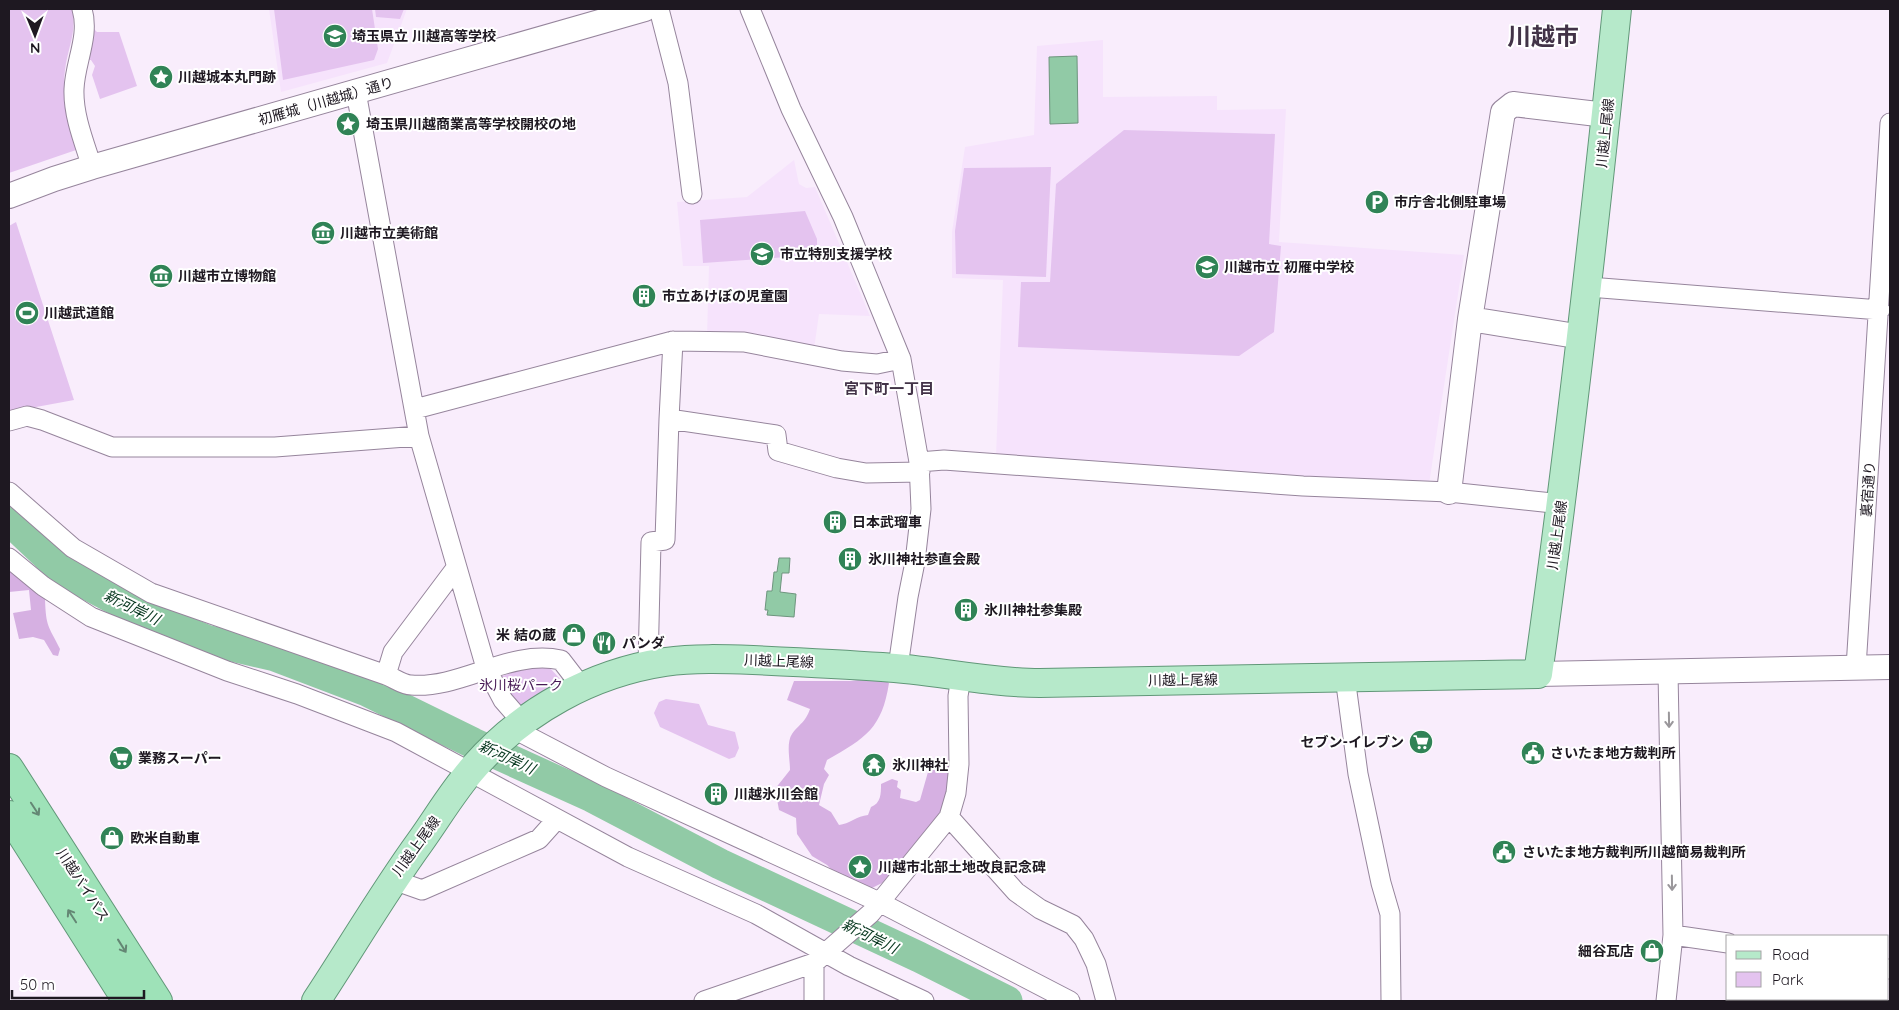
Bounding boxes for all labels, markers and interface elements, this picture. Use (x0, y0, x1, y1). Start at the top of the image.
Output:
north arrow (10, 10, 60, 60)
district label: 川越市 (1507, 21, 1579, 51)
school or university icon: 埼玉県立 川越高等学校 (322, 23, 348, 49)
place label: 埼玉県立 川越高等学校 (352, 27, 496, 45)
text: N (30, 39, 41, 57)
place icon: 川越城本丸門跡 (148, 64, 174, 90)
place label: 川越城本丸門跡 (178, 68, 276, 86)
street label: 初雁城（川越城）通り (256, 73, 396, 129)
street label: 川越上尾線 (1592, 97, 1618, 169)
place icon: 埼玉県川越商業高等学校開校の地 (335, 111, 361, 137)
place label: 埼玉県川越商業高等学校開校の地 (366, 115, 576, 133)
parking icon: 市庁舎北側駐車場 (1364, 189, 1390, 215)
place label: 市庁舎北側駐車場 (1394, 193, 1506, 211)
museum icon: 川越市立美術館 (310, 220, 336, 246)
place label: 川越市立美術館 (340, 224, 438, 242)
school or university icon: 市立特別支援学校 (749, 241, 775, 267)
place label: 市立特別支援学校 (780, 245, 892, 263)
school or university icon: 川越市立 初雁中学校 (1194, 254, 1220, 280)
place label: 川越市立 初雁中学校 (1224, 258, 1354, 276)
museum icon: 川越市立博物館 (148, 263, 174, 289)
place label: 川越市立博物館 (178, 267, 276, 285)
building icon: 市立あけぼの児童園 (631, 283, 657, 309)
place label: 市立あけぼの児童園 (662, 287, 788, 305)
sports icon: 川越武道館 (14, 300, 40, 326)
place label: 川越武道館 (44, 304, 114, 322)
district label: 宮下町一丁目 (844, 379, 934, 398)
street label: 裏宿通り (1857, 460, 1879, 518)
street label: 川越上尾線 (1543, 499, 1571, 571)
building icon: 日本武瑠車 (822, 509, 848, 535)
place label: 日本武瑠車 (852, 513, 922, 531)
building icon: 氷川神社参直会殿 (837, 546, 863, 572)
place label: 氷川神社参直会殿 (868, 550, 980, 568)
water label: 新河岸川 (101, 585, 165, 630)
building icon: 氷川神社参集殿 (953, 597, 979, 623)
place label: 氷川神社参集殿 (984, 601, 1082, 619)
shop icon: 米 結の蔵 (561, 622, 587, 648)
place label: 米 結の蔵 (496, 626, 556, 644)
restaurant icon: パンダ (591, 630, 617, 656)
place label: パンダ (622, 634, 665, 652)
street label: 川越上尾線 (744, 651, 814, 671)
street label: 川越上尾線 (1148, 670, 1218, 690)
park label: 氷川桜パーク (479, 676, 563, 694)
one-way arrow (1664, 712, 1674, 728)
supermarket icon: セブン-イレブン (1408, 729, 1434, 755)
place label: セブン-イレブン (1300, 733, 1404, 751)
water label: 新河岸川 (476, 736, 540, 779)
public building icon: さいたま地方裁判所 (1520, 740, 1546, 766)
place label: さいたま地方裁判所 (1550, 744, 1676, 762)
supermarket icon: 業務スーパー (108, 745, 134, 771)
place label: 業務スーパー (138, 749, 222, 767)
temple icon: 氷川神社 (861, 752, 887, 778)
place label: 氷川神社 (892, 756, 948, 774)
building icon: 川越氷川会館 (703, 781, 729, 807)
place label: 川越氷川会館 (734, 785, 818, 803)
one-way arrow (30, 801, 40, 815)
street label: 川越上尾線 (388, 812, 444, 880)
shop icon: 欧米自動車 (99, 825, 125, 851)
place label: 欧米自動車 (130, 829, 200, 847)
public building icon: さいたま地方裁判所川越簡易裁判所 (1491, 839, 1517, 865)
place label: さいたま地方裁判所川越簡易裁判所 (1522, 843, 1746, 861)
street label: 川越バイパス (53, 845, 113, 925)
place icon: 川越市北部土地改良記念碑 (847, 854, 873, 880)
place label: 川越市北部土地改良記念碑 (878, 858, 1046, 876)
one-way arrow (1667, 874, 1677, 891)
one-way arrow (67, 909, 77, 923)
water label: 新河岸川 (839, 914, 903, 959)
legend (1726, 935, 1889, 1000)
one-way arrow (118, 938, 128, 952)
shop icon: 細谷瓦店 (1639, 938, 1665, 964)
place label: 細谷瓦店 (1578, 942, 1634, 960)
text: Road (1772, 945, 1809, 964)
scale bar (12, 968, 145, 1000)
text: Park (1772, 970, 1804, 989)
text: 50 m (20, 975, 55, 994)

